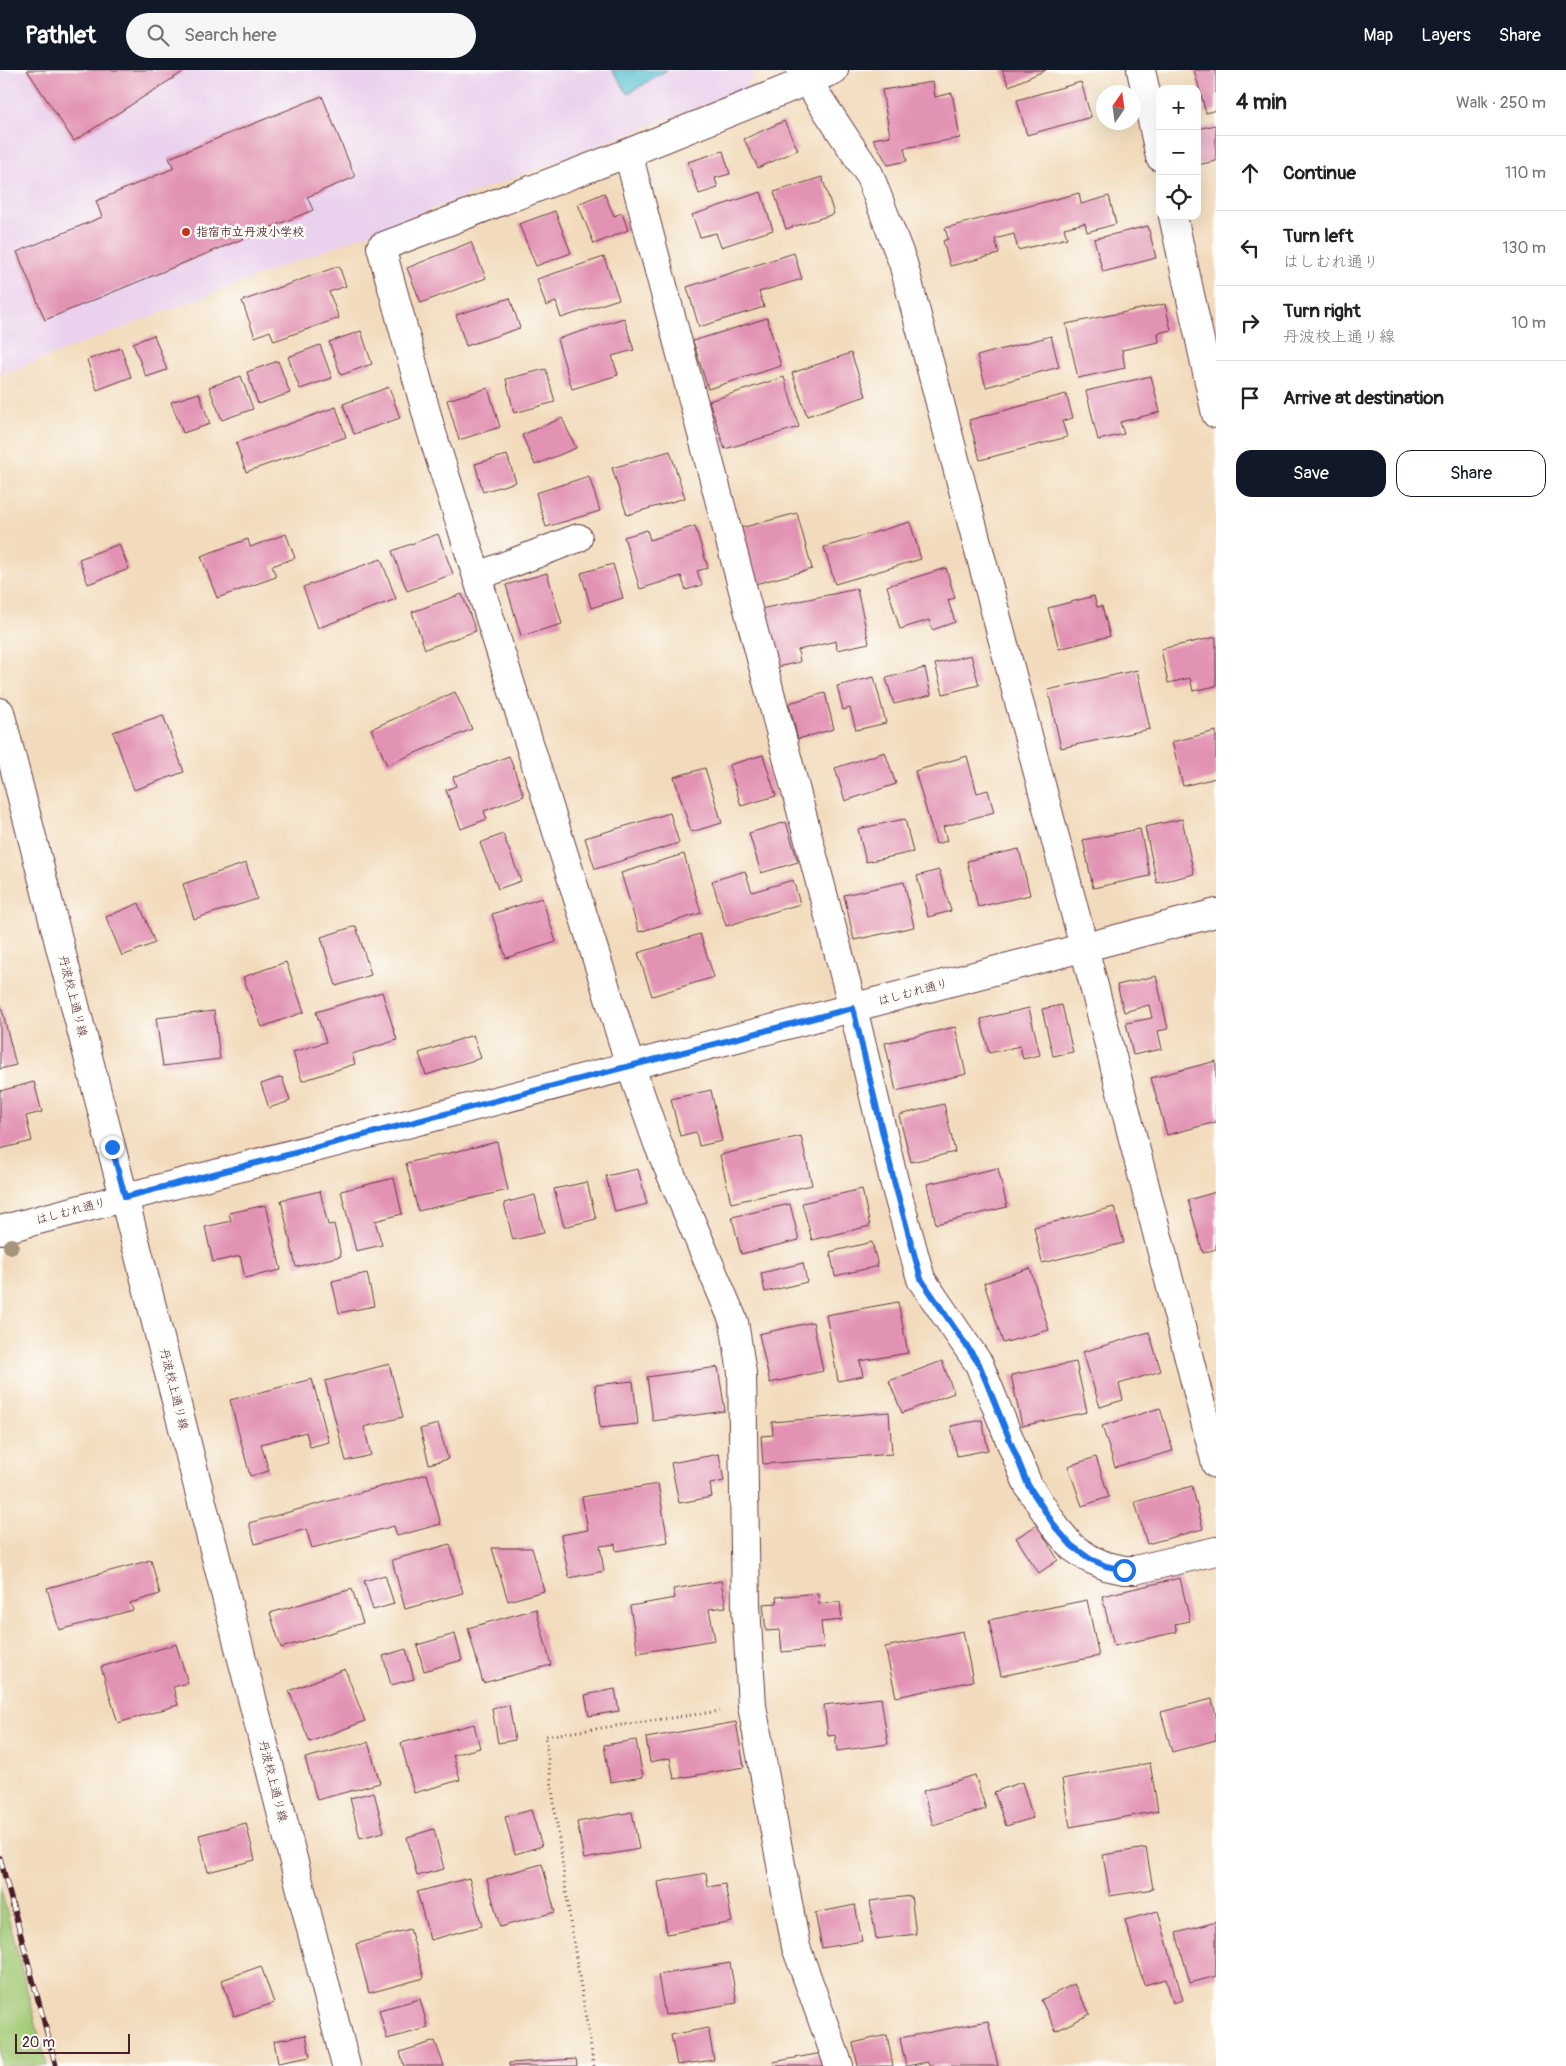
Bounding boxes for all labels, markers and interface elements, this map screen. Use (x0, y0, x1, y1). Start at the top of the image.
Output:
search box (126, 13, 476, 58)
text: Pathlet (25, 21, 96, 50)
icon: search (144, 21, 172, 49)
text: Search here (184, 23, 277, 47)
text: Map (1364, 24, 1393, 47)
text: Layers (1421, 24, 1471, 47)
text: Share (1499, 24, 1541, 47)
north arrow (1096, 85, 1141, 130)
map controls (1156, 85, 1201, 220)
button: + (1156, 85, 1201, 130)
text: 4 min (1236, 89, 1287, 116)
text: Walk · 250 m (1456, 93, 1546, 113)
button: − (1156, 130, 1201, 175)
icon: ahead (1236, 159, 1264, 187)
text: Continue (1283, 161, 1356, 185)
text: 110 m (1505, 163, 1546, 183)
button: locate (1156, 175, 1201, 220)
text: Turn left (1283, 224, 1353, 248)
place label: 指宿市立丹波小学校 (196, 225, 304, 240)
marker: 指宿市立丹波小学校 (180, 226, 192, 238)
icon: left (1236, 234, 1264, 262)
text: 130 m (1502, 238, 1546, 258)
text: はしむれ通り (1283, 252, 1379, 272)
text: Turn right (1283, 299, 1361, 323)
icon: right (1236, 309, 1264, 337)
text: 10 m (1511, 313, 1546, 333)
text: 丹波校上通り線 (1283, 327, 1395, 347)
icon: arrive (1236, 384, 1264, 412)
text: Arrive at destination (1283, 386, 1444, 410)
button: Save (1236, 450, 1386, 497)
button: Share (1396, 450, 1546, 497)
street label: 丹波校上通り線 (55, 954, 90, 1039)
street label: はしむれ通り (876, 976, 950, 1009)
route end (101, 1136, 124, 1159)
street label: はしむれ通り (34, 1195, 108, 1228)
street label: 丹波校上通り線 (156, 1347, 191, 1432)
route start (1113, 1559, 1136, 1582)
street label: 丹波校上通り線 (255, 1739, 290, 1824)
scale bar (15, 2031, 130, 2054)
text: 20 m (22, 2034, 55, 2051)

